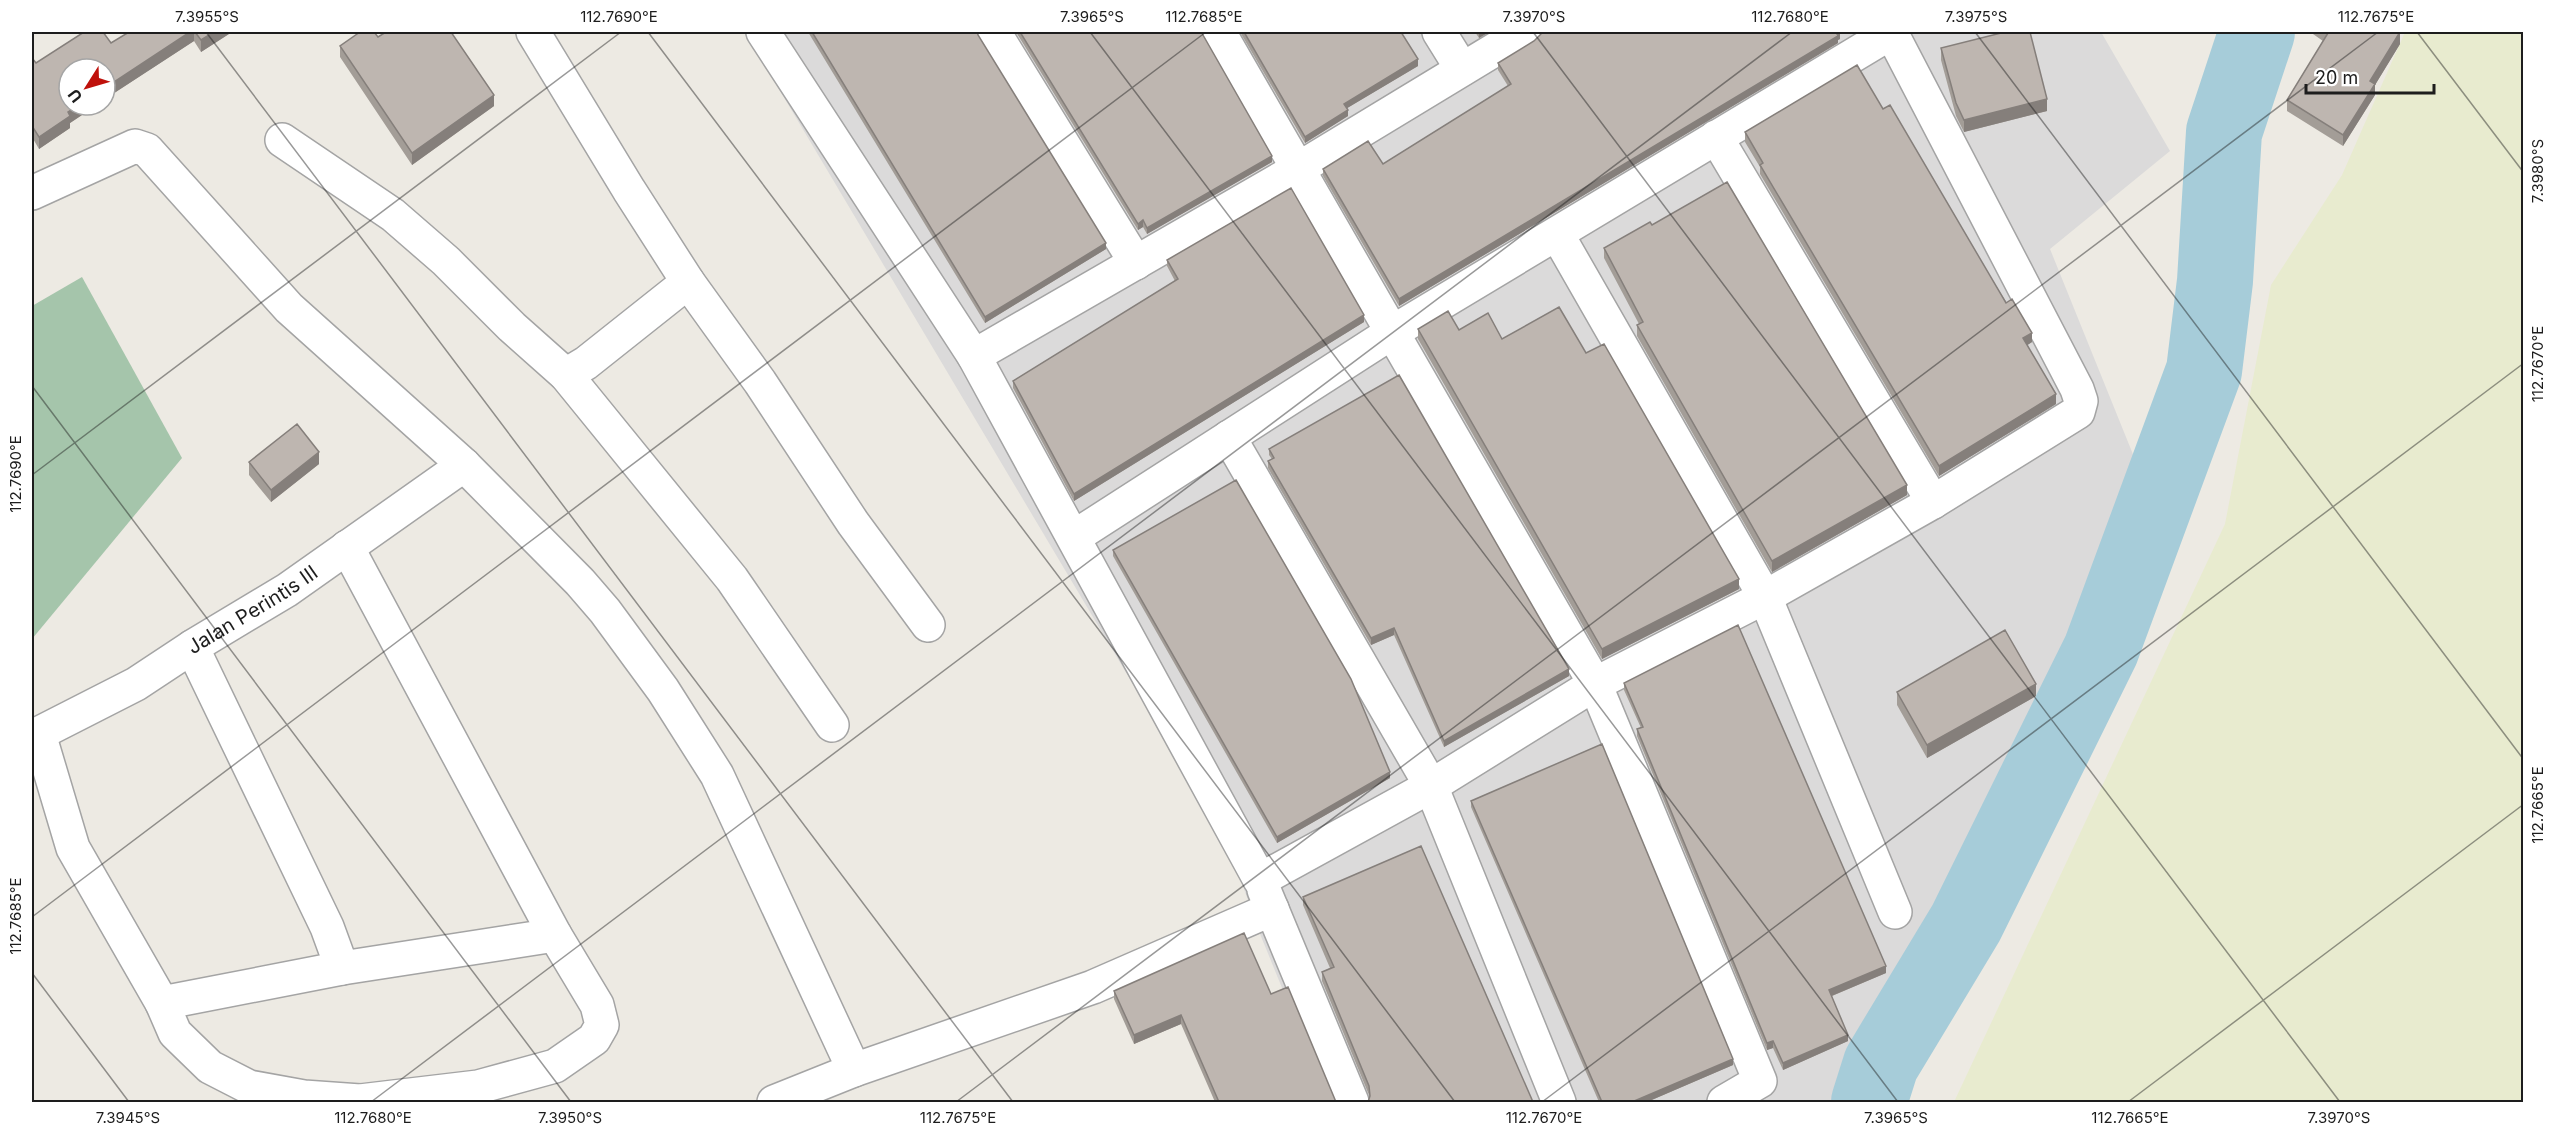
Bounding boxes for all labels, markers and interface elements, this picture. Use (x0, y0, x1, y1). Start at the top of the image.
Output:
text: 7.3955°S (175, 7, 239, 26)
text: 112.7690°E (580, 7, 658, 26)
text: 7.3965°S (1060, 7, 1124, 26)
text: 112.7685°E (1165, 7, 1243, 26)
text: 7.3970°S (1503, 7, 1565, 26)
text: 112.7680°E (1751, 7, 1829, 26)
text: 7.3975°S (1945, 7, 2007, 26)
text: 112.7675°E (2338, 7, 2414, 26)
north arrow (57, 57, 117, 117)
scale bar (2306, 57, 2434, 95)
text: 20 m (2315, 67, 2358, 88)
text: U (64, 85, 87, 107)
text: 7.3980°S (2528, 139, 2547, 203)
text: 112.7670°E (2528, 326, 2547, 402)
text: 112.7690°E (6, 435, 25, 513)
street label: Jalan Perintis III (183, 560, 322, 659)
text: 112.7665°E (2528, 766, 2547, 844)
text: 112.7685°E (6, 877, 25, 955)
text: 7.3945°S (96, 1108, 160, 1127)
text: 112.7680°E (334, 1108, 412, 1127)
text: 7.3950°S (538, 1108, 602, 1127)
text: 112.7675°E (920, 1108, 996, 1127)
text: 112.7670°E (1506, 1108, 1582, 1127)
text: 7.3965°S (1864, 1108, 1928, 1127)
text: 112.7665°E (2091, 1108, 2169, 1127)
text: 7.3970°S (2308, 1108, 2370, 1127)

